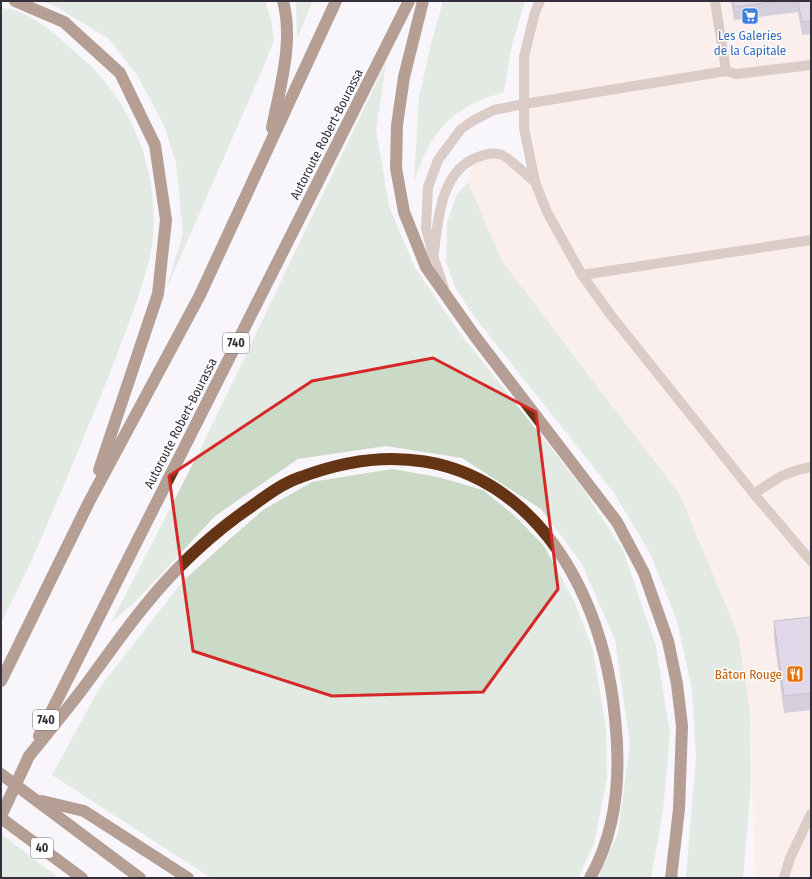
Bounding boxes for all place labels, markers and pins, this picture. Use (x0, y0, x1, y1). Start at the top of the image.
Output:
supermarket icon: Les Galeries de la Capitale (740, 6, 760, 26)
place label: Les Galeries de la Capitale (714, 28, 786, 58)
restaurant icon: Bâton Rouge (785, 664, 805, 684)
place label: Bâton Rouge (715, 667, 782, 682)

